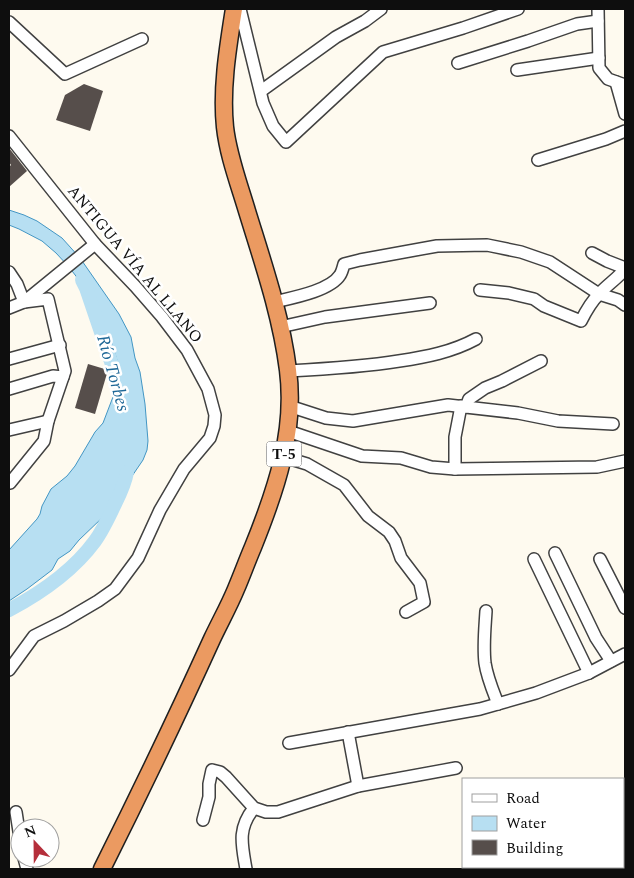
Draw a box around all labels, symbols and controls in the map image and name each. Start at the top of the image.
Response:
street label: ANTIGUA VÍA AL LLANO [62,180,208,348]
water label: Río Torbes [89,331,137,415]
road number: T-5 [266,442,302,466]
legend [462,778,624,868]
text: Road [506,787,540,810]
text: Water [506,812,546,835]
north arrow [10,818,60,868]
text: N [21,820,40,843]
text: Building [506,837,563,860]

